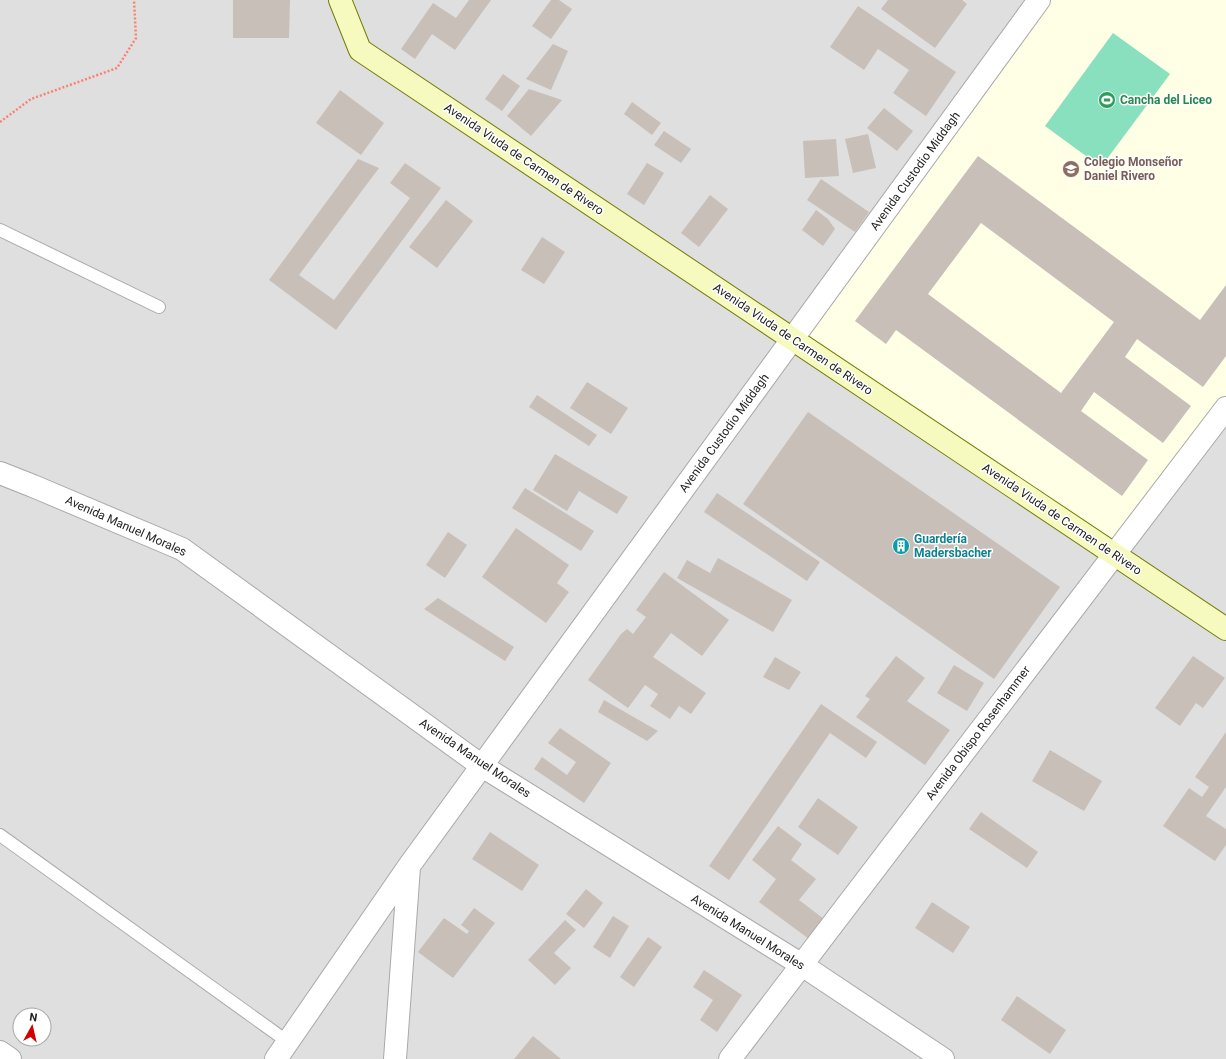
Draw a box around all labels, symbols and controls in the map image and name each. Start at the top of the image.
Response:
sports icon: Cancha del Liceo [1097,90,1117,110]
place label: Cancha del Liceo [1120,93,1212,107]
street label: Avenida Viuda de Carmen de Rivero [442,100,606,218]
street label: Avenida Custodio Middagh [867,109,963,233]
place label: Colegio Monseñor Daniel Rivero [1084,155,1183,183]
school or university icon: Colegio Monseñor Daniel Rivero [1061,159,1081,179]
street label: Avenida Viuda de Carmen de Rivero [711,280,875,398]
street label: Avenida Custodio Middagh [676,371,772,495]
street label: Avenida Viuda de Carmen de Rivero [980,460,1144,578]
street label: Avenida Manuel Morales [63,493,189,559]
place label: Guardería Madersbacher [914,532,992,560]
building icon: Guardería Madersbacher [891,536,911,556]
street label: Avenida Obispo Rosenhammer [923,663,1033,803]
street label: Avenida Manuel Morales [417,716,533,800]
street label: Avenida Manuel Morales [689,891,807,973]
north arrow [12,1007,52,1047]
text: N [29,1011,38,1025]

